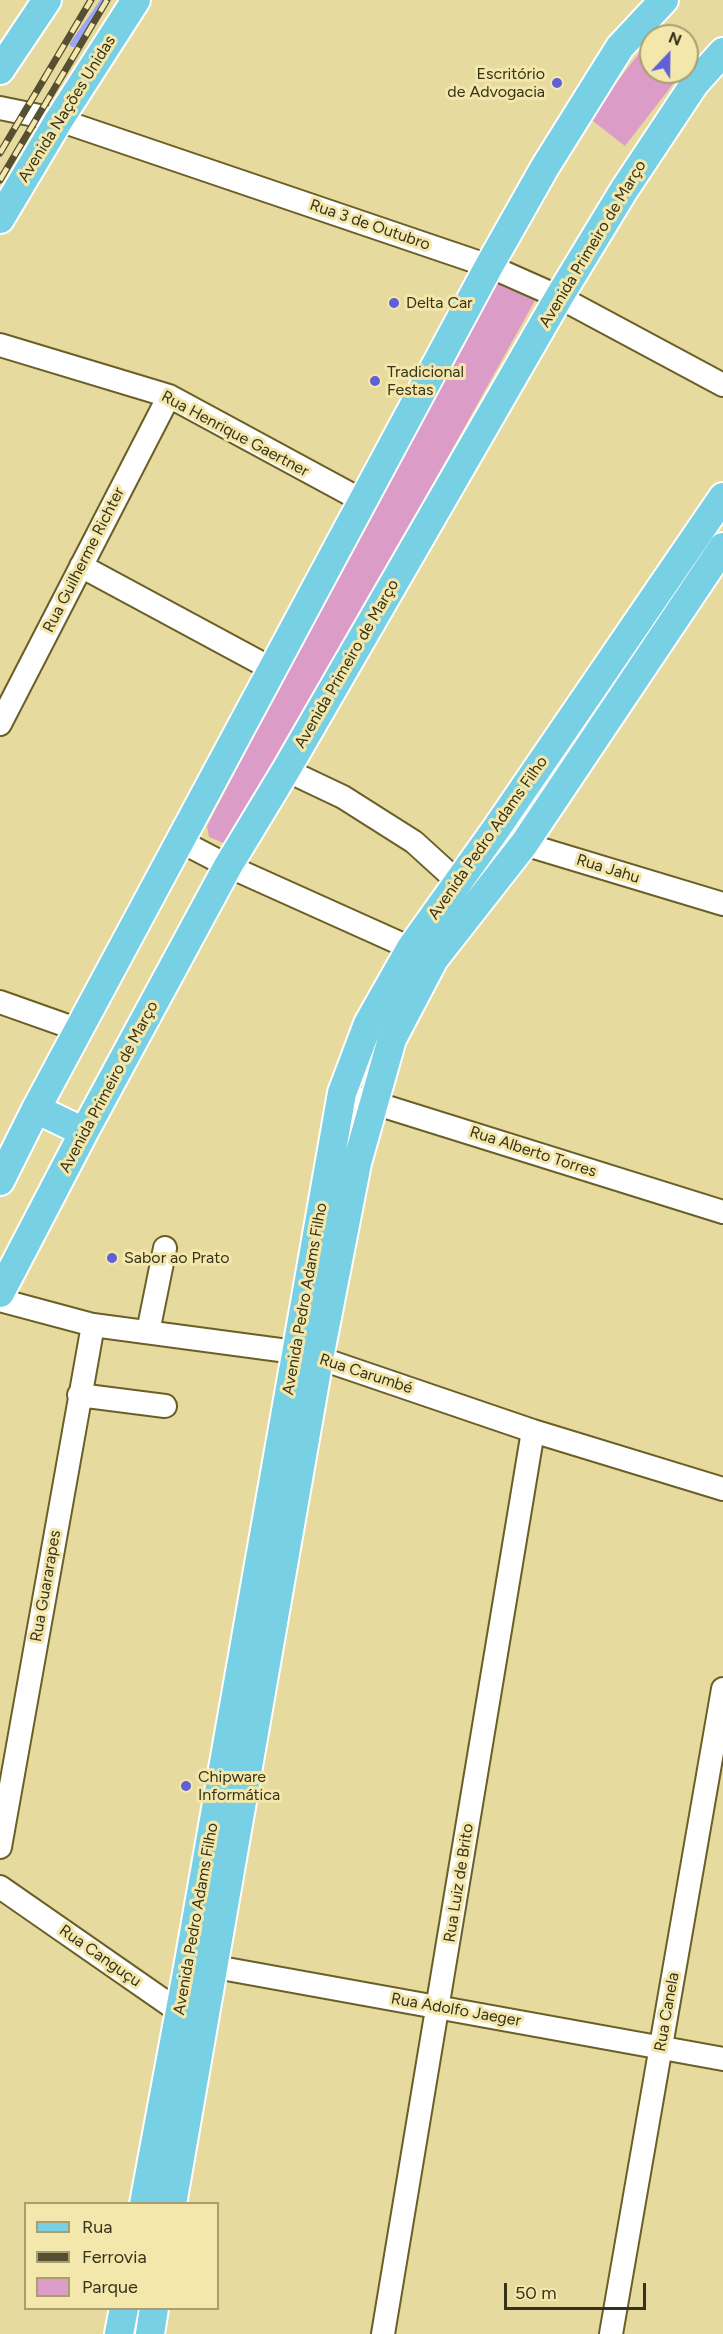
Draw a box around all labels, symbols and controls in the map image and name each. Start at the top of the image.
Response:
north arrow [639,24,699,84]
text: N [666,28,684,50]
street label: Avenida Nações Unidas [14,32,120,186]
place label: Escritório de Advogacia [447,64,545,102]
marker: Escritório de Advogacia [550,76,564,90]
street label: Avenida Primeiro de Março [535,157,651,331]
street label: Rua 3 de Outubro [307,195,433,255]
place label: Delta Car [406,293,472,313]
marker: Delta Car [387,296,401,310]
place label: Tradicional Festas [387,362,464,400]
marker: Tradicional Festas [368,374,382,388]
street label: Rua Henrique Gaertner [158,387,312,481]
street label: Rua Guilherme Richter [39,484,129,636]
street label: Avenida Primeiro de Março [291,576,403,752]
street label: Avenida Pedro Adams Filho [424,753,552,923]
street label: Rua Jahu [574,850,642,888]
street label: Avenida Primeiro de Março [56,998,162,1176]
street label: Rua Alberto Torres [467,1122,599,1182]
street label: Avenida Pedro Adams Filho [279,1201,331,1397]
place label: Sabor ao Prato [124,1248,229,1268]
marker: Sabor ao Prato [105,1251,119,1265]
street label: Rua Carumbé [317,1350,415,1398]
street label: Rua Guararapes [27,1529,65,1643]
place label: Chipware Informática [198,1767,280,1805]
marker: Chipware Informática [179,1779,193,1793]
street label: Avenida Pedro Adams Filho [170,1821,222,2017]
street label: Rua Luiz de Brito [440,1822,478,1944]
street label: Rua Canguçu [55,1921,145,1991]
street label: Rua Canela [651,1971,683,2053]
street label: Rua Adolfo Jaeger [389,1989,523,2031]
legend [24,2202,219,2310]
text: Rua [82,2216,113,2238]
text: Ferrovia [82,2246,147,2268]
scale bar [507,2271,650,2309]
text: Parque [82,2276,138,2298]
text: 50 m [515,2282,557,2304]

